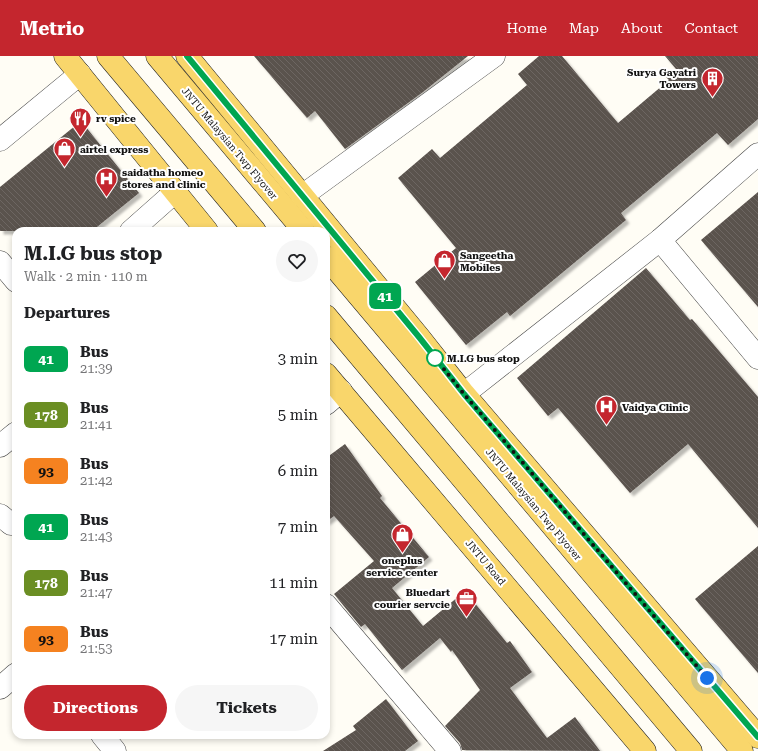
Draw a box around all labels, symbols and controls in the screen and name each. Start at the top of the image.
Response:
text: Metrio [20,17,84,40]
text: Home [506,20,547,36]
text: Map [569,20,599,36]
text: About [621,20,663,36]
text: Contact [685,20,738,36]
building icon: Surya Gayatri Towers [699,65,725,98]
place label: Surya Gayatri Towers [627,67,697,90]
street label: JNTU Malaysian Twp Flyover [180,85,280,201]
restaurant icon: rv spice [67,105,93,138]
place label: rv spice [96,113,136,124]
shop icon: airtel express [51,136,77,169]
place label: airtel express [80,144,148,155]
hospital icon: saidatha homeo stores and clinic [93,165,119,198]
place label: saidatha homeo stores and clinic [122,167,206,190]
button: heart [276,240,318,282]
text: M.I.G bus stop [24,242,162,265]
shop icon: Sangeetha Mobiles [431,248,457,281]
place label: Sangeetha Mobiles [460,250,513,273]
text: Walk · 2 min · 110 m [24,269,148,284]
line badge: 41 [367,283,403,309]
text: 41 [377,288,393,304]
text: Departures [24,304,110,322]
text: Bus [80,343,108,361]
marker: M.I.G bus stop [426,349,444,367]
text: 3 min [278,350,318,368]
text: 41 [38,351,54,367]
place label: M.I.G bus stop [447,353,520,364]
text: 21:39 [80,361,112,376]
hospital icon: Vaidya Clinic [594,394,620,427]
text: Bus [80,399,108,417]
place label: Vaidya Clinic [622,402,688,413]
text: 5 min [278,406,318,424]
text: 178 [34,407,58,423]
text: 21:41 [80,417,112,432]
street label: JNTU Malaysian Twp Flyover [484,446,584,562]
text: Bus [80,455,108,473]
text: 6 min [278,462,318,480]
text: 93 [38,463,54,479]
text: 21:42 [80,473,112,488]
text: Bus [80,511,108,529]
text: 7 min [278,518,318,536]
text: 41 [38,519,54,535]
shop icon: oneplus service center [389,521,415,554]
text: 21:43 [80,529,112,544]
street label: JNTU Road [464,538,508,588]
place label: oneplus service center [366,555,438,578]
text: Bus [80,567,108,585]
text: 11 min [269,574,318,592]
text: 178 [34,575,58,591]
text: 21:47 [80,585,112,600]
office icon: Bluedart courier servcie [453,585,479,618]
place label: Bluedart courier servcie [374,587,450,610]
text: Bus [80,623,108,641]
text: 17 min [269,630,318,648]
text: 93 [38,631,54,647]
text: 21:53 [80,641,112,656]
your location [697,668,717,688]
button: Directions [24,685,167,731]
button: Tickets [175,685,318,731]

